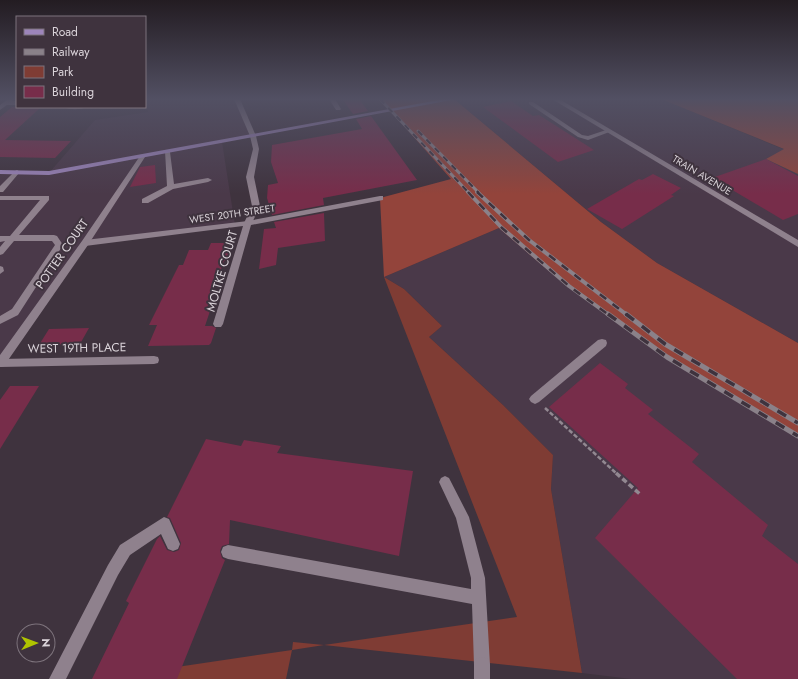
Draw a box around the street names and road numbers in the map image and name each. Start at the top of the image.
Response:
street label: TRAIN AVENUE [669,151,735,199]
street label: WEST 20TH STREET [188,201,276,227]
street label: POTTER COURT [31,215,93,293]
street label: MOLTKE COURT [202,228,242,314]
street label: WEST 19TH PLACE [28,338,126,358]

